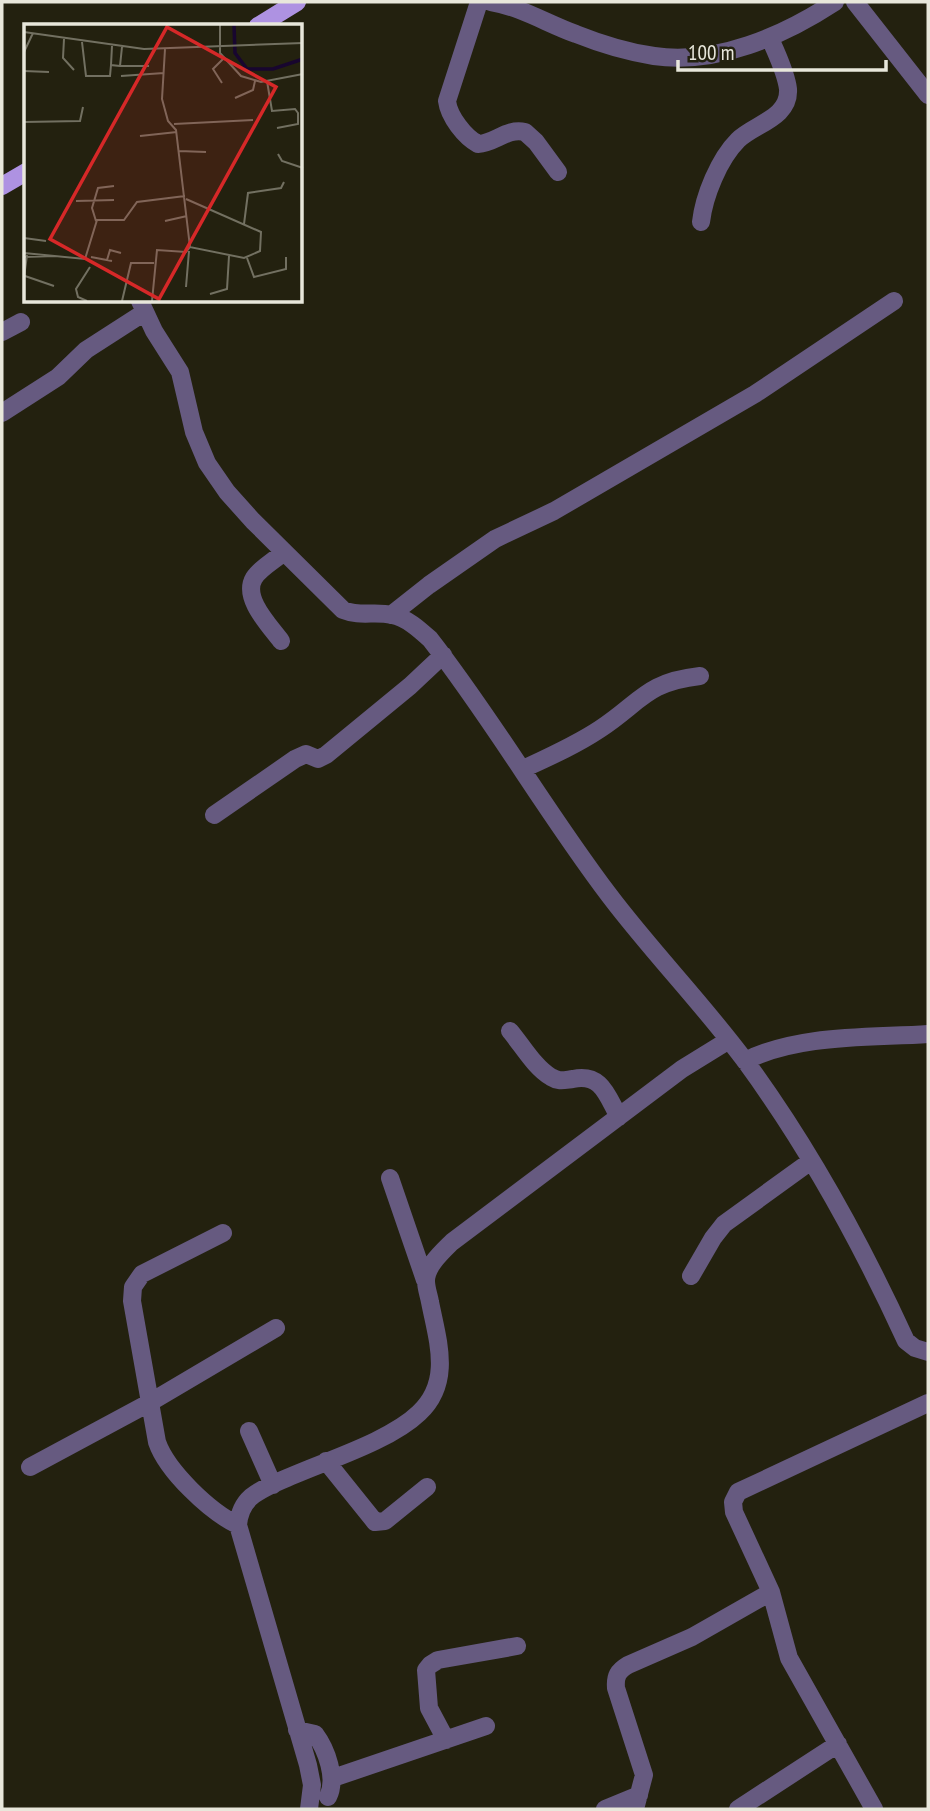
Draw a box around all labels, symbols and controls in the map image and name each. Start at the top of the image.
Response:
inset map [24,24,303,303]
scale bar [678,28,886,72]
text: 100 m [688,39,734,66]

